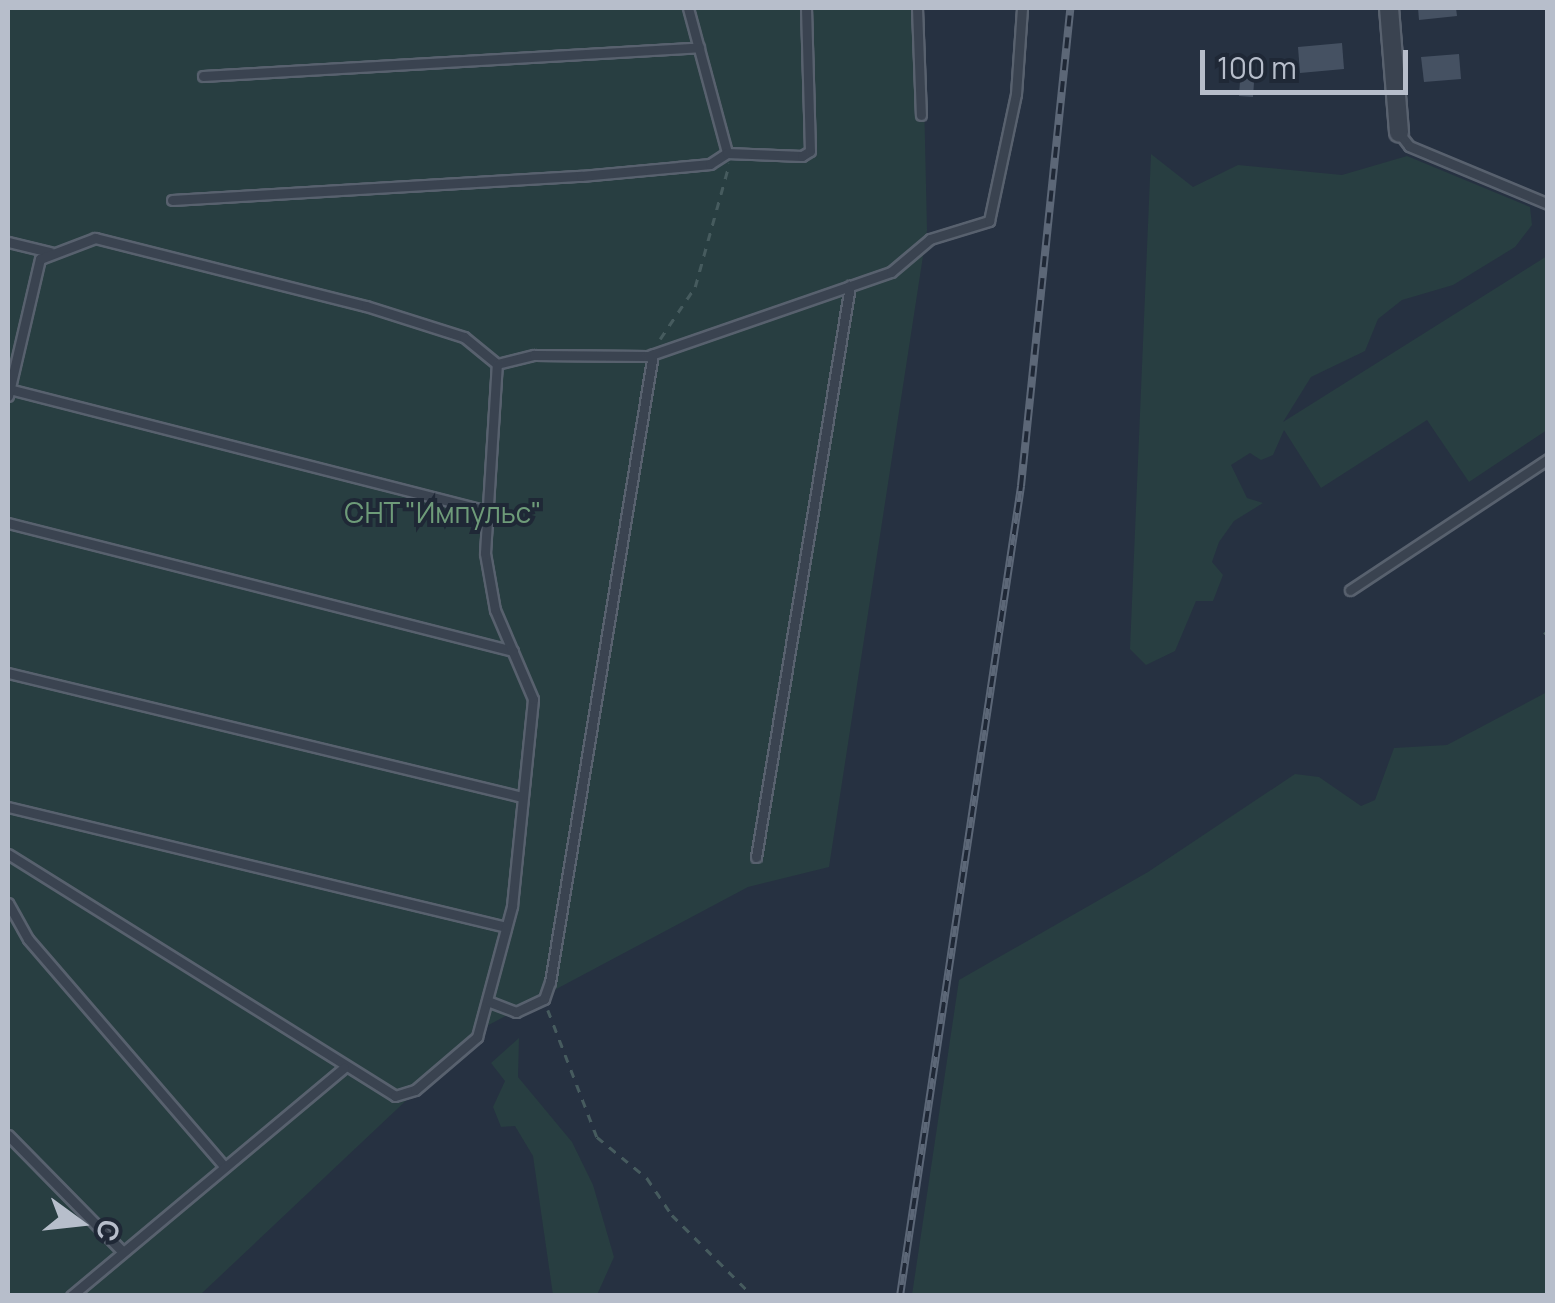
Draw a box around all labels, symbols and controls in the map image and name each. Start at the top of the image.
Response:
scale bar [1205,30,1412,92]
text: 100 m [1217,47,1297,88]
park label: СНТ "Импульс" [344,495,542,529]
north arrow [30,1173,130,1273]
text: С [88,1216,130,1246]

